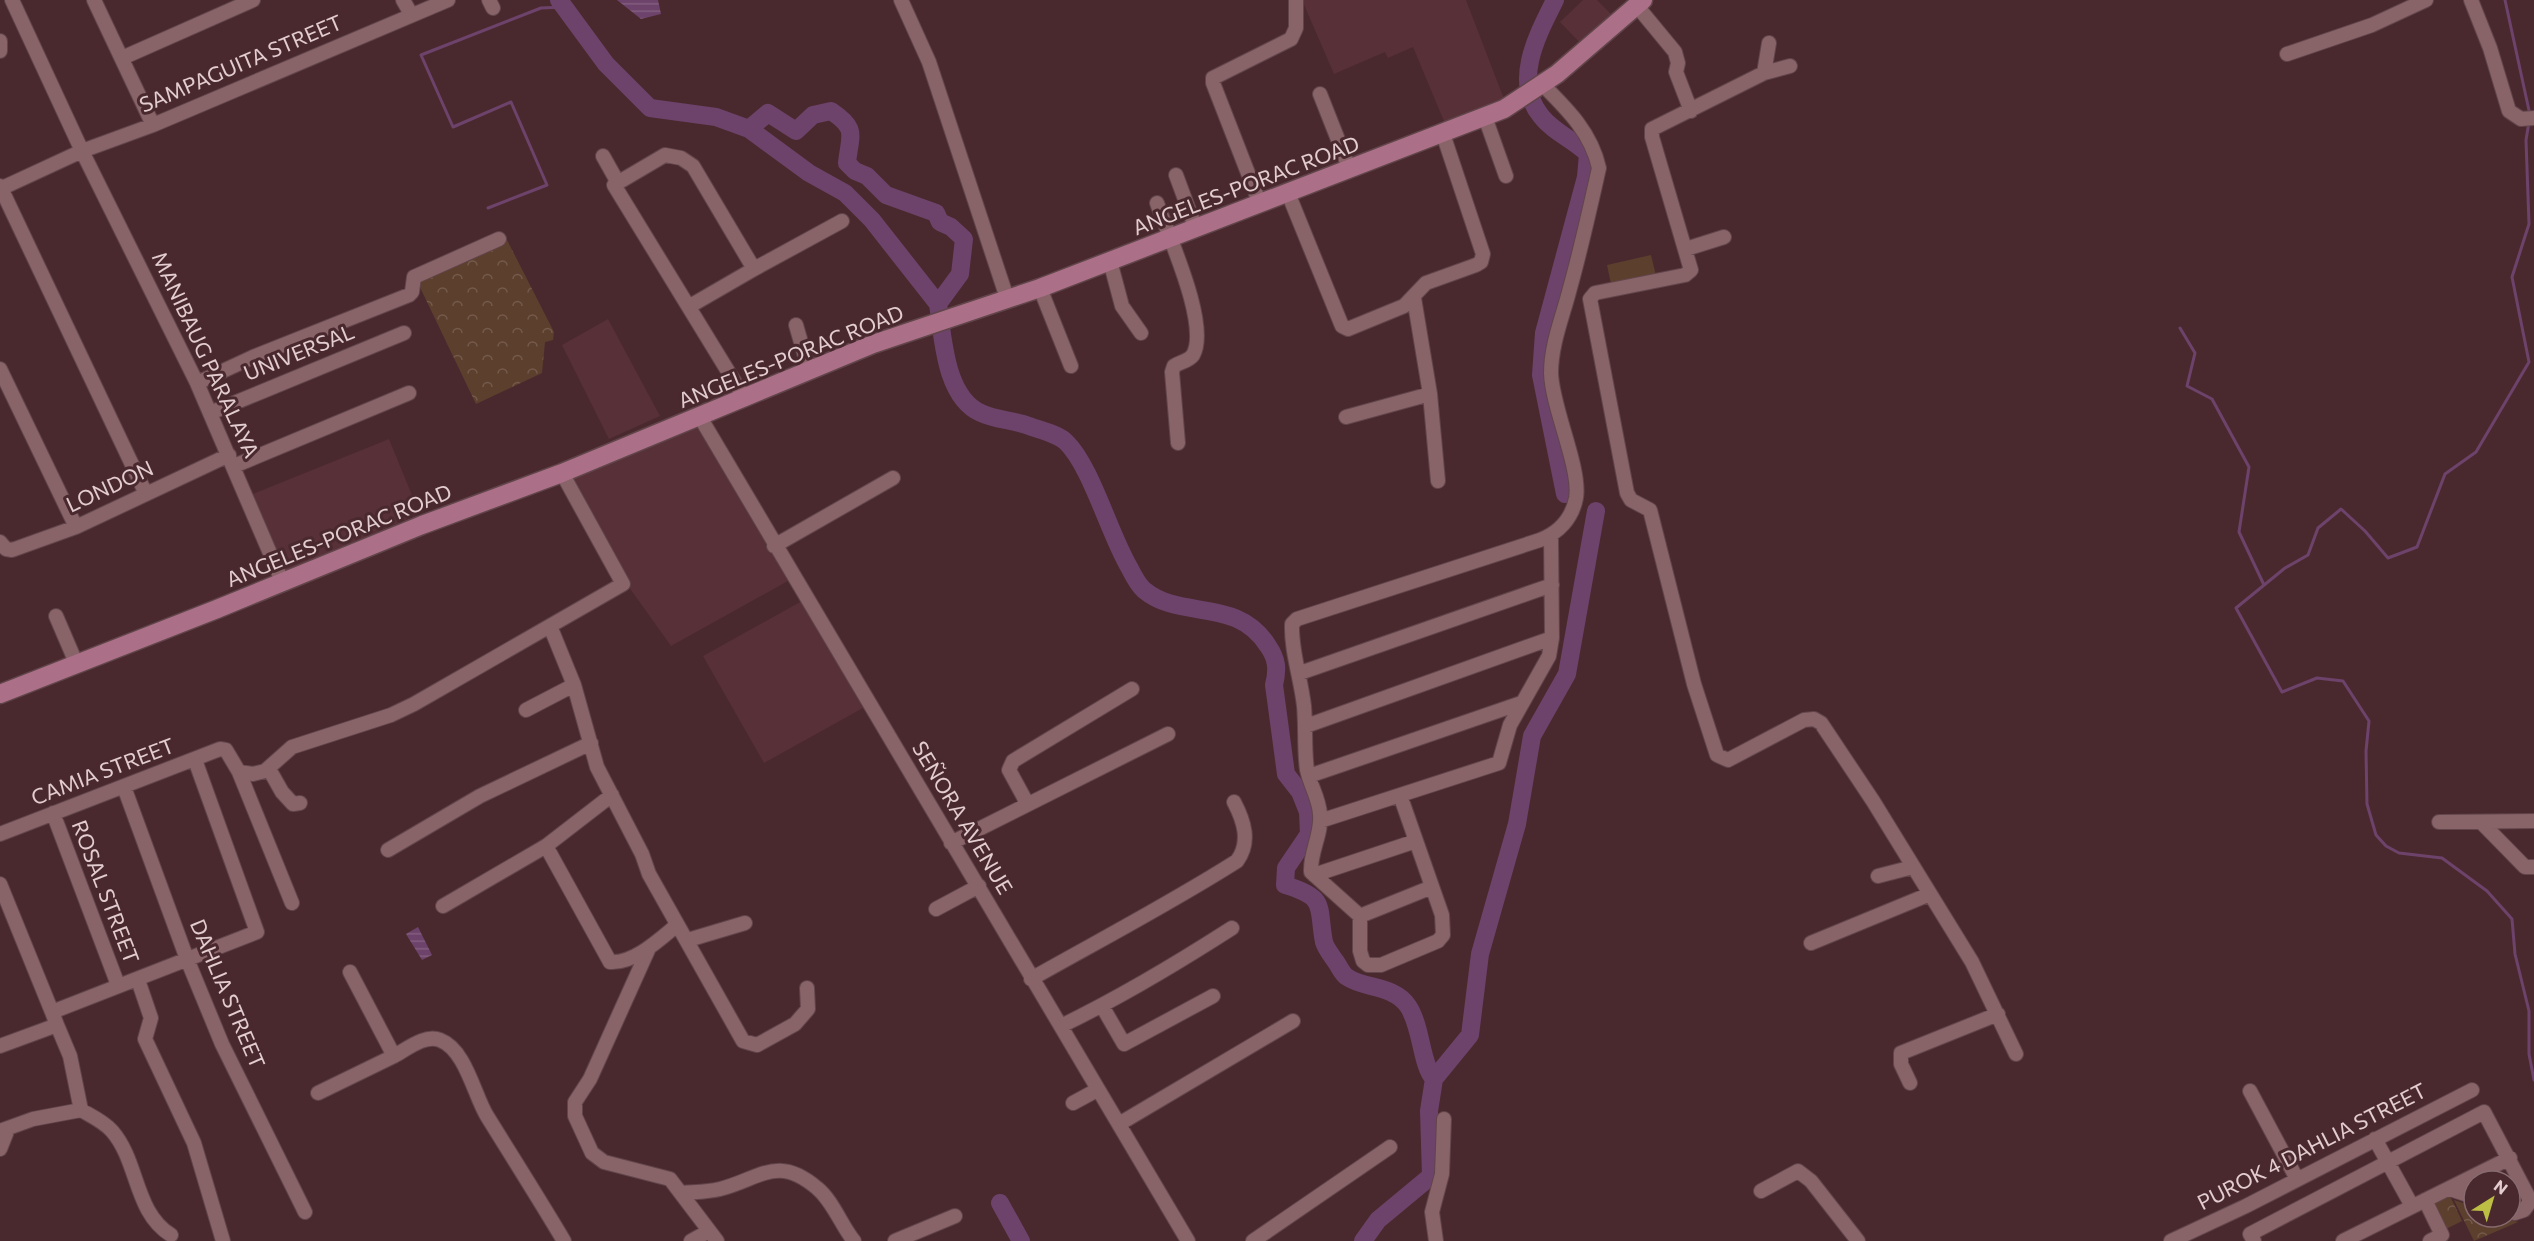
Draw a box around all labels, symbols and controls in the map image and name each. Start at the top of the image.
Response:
street label: SAMPAGUITA STREET [135,9,345,117]
street label: ANGELES-PORAC ROAD [1129,130,1362,239]
street label: MANIBAUG PARALAYA [148,247,265,461]
street label: ANGELES-PORAC ROAD [674,299,907,412]
street label: UNIVERSAL [240,318,357,385]
street label: LONDON [62,455,157,517]
street label: ANGELES-PORAC ROAD [222,478,455,591]
street label: CAMIA STREET [27,732,178,809]
street label: SEÑORA AVENUE [908,736,1019,898]
street label: ROSAL STREET [68,816,145,967]
street label: DAHLIA STREET [186,915,271,1072]
street label: PUROK 4 DAHLIA STREET [2193,1077,2430,1214]
north arrow [2462,1169,2522,1229]
text: N [2491,1175,2512,1198]

